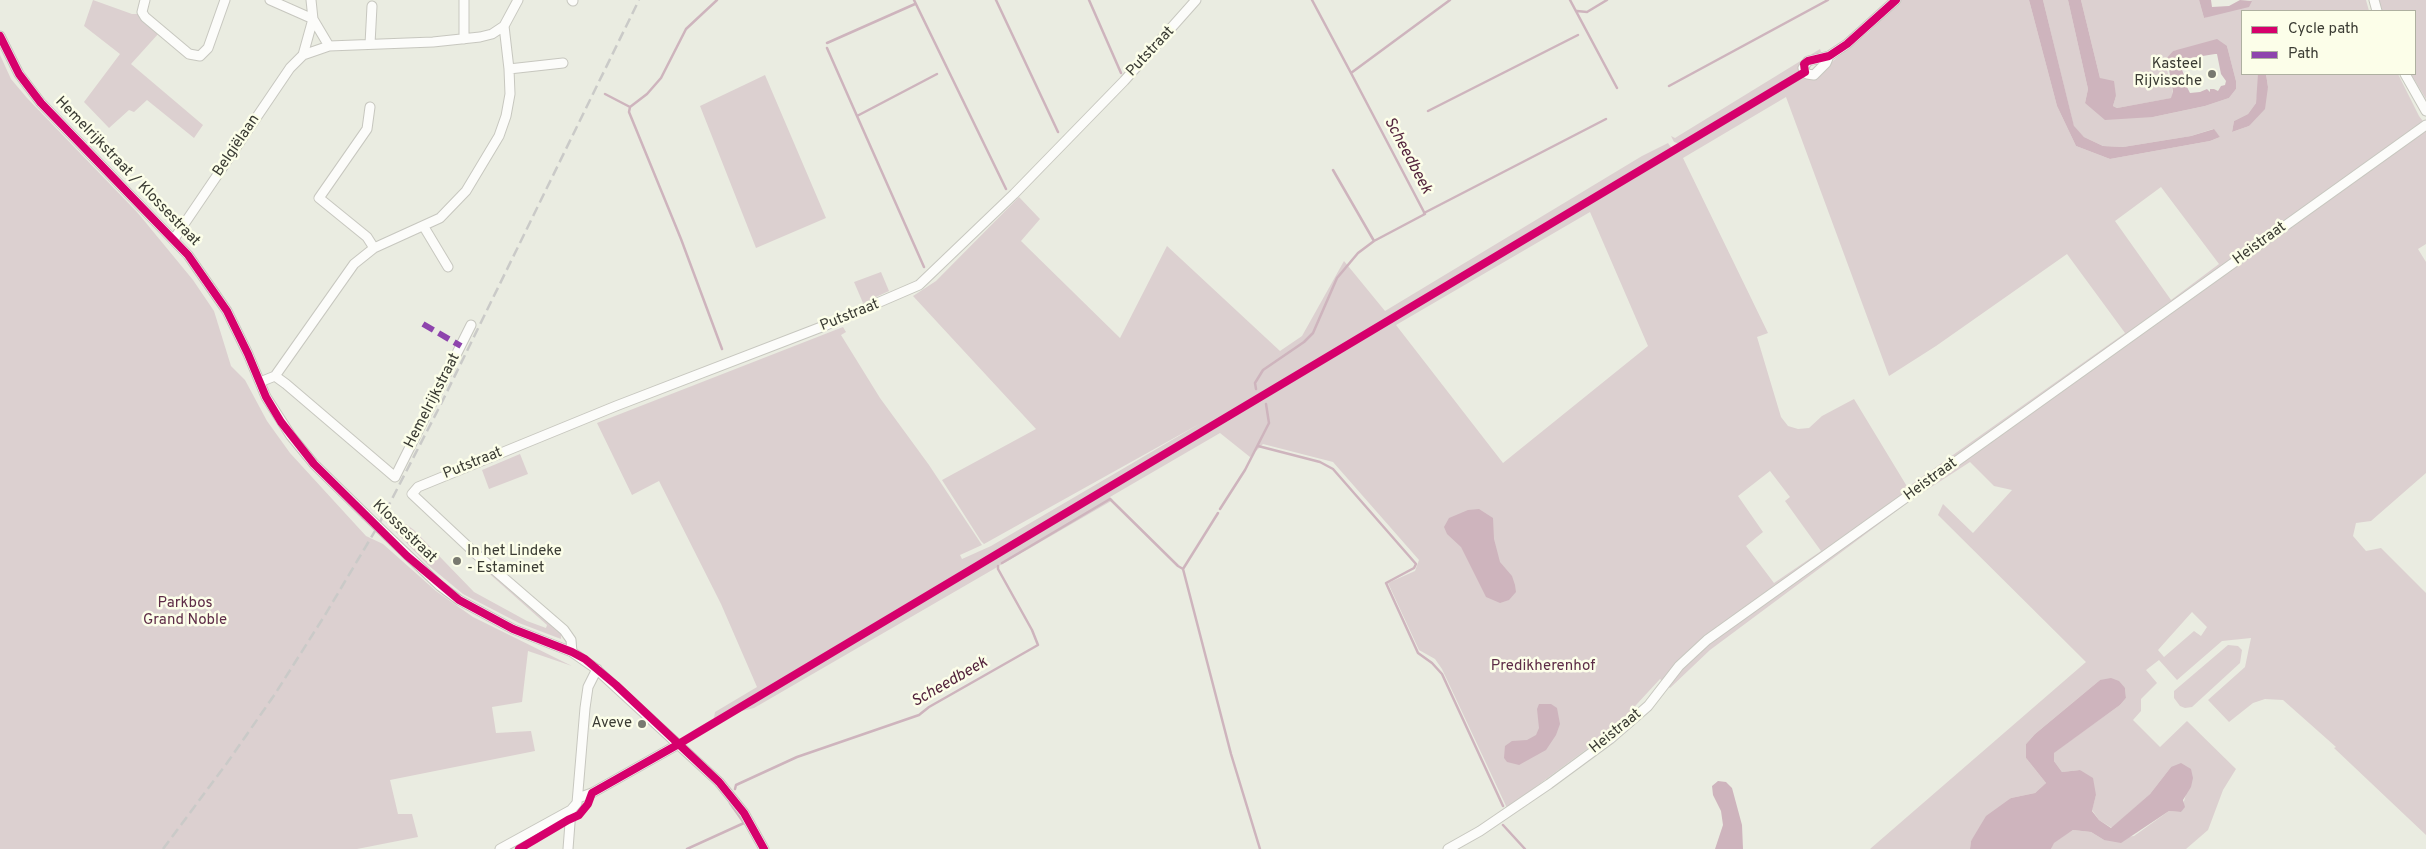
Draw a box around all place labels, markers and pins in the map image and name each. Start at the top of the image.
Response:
place label: Kasteel Rijvissche [2134,56,2202,91]
marker: Kasteel Rijvissche [2206,68,2218,80]
place label: In het Lindeke - Estaminet [467,543,562,578]
marker: In het Lindeke - Estaminet [451,555,463,567]
place label: Aveve [592,715,632,733]
marker: Aveve [636,718,648,730]

